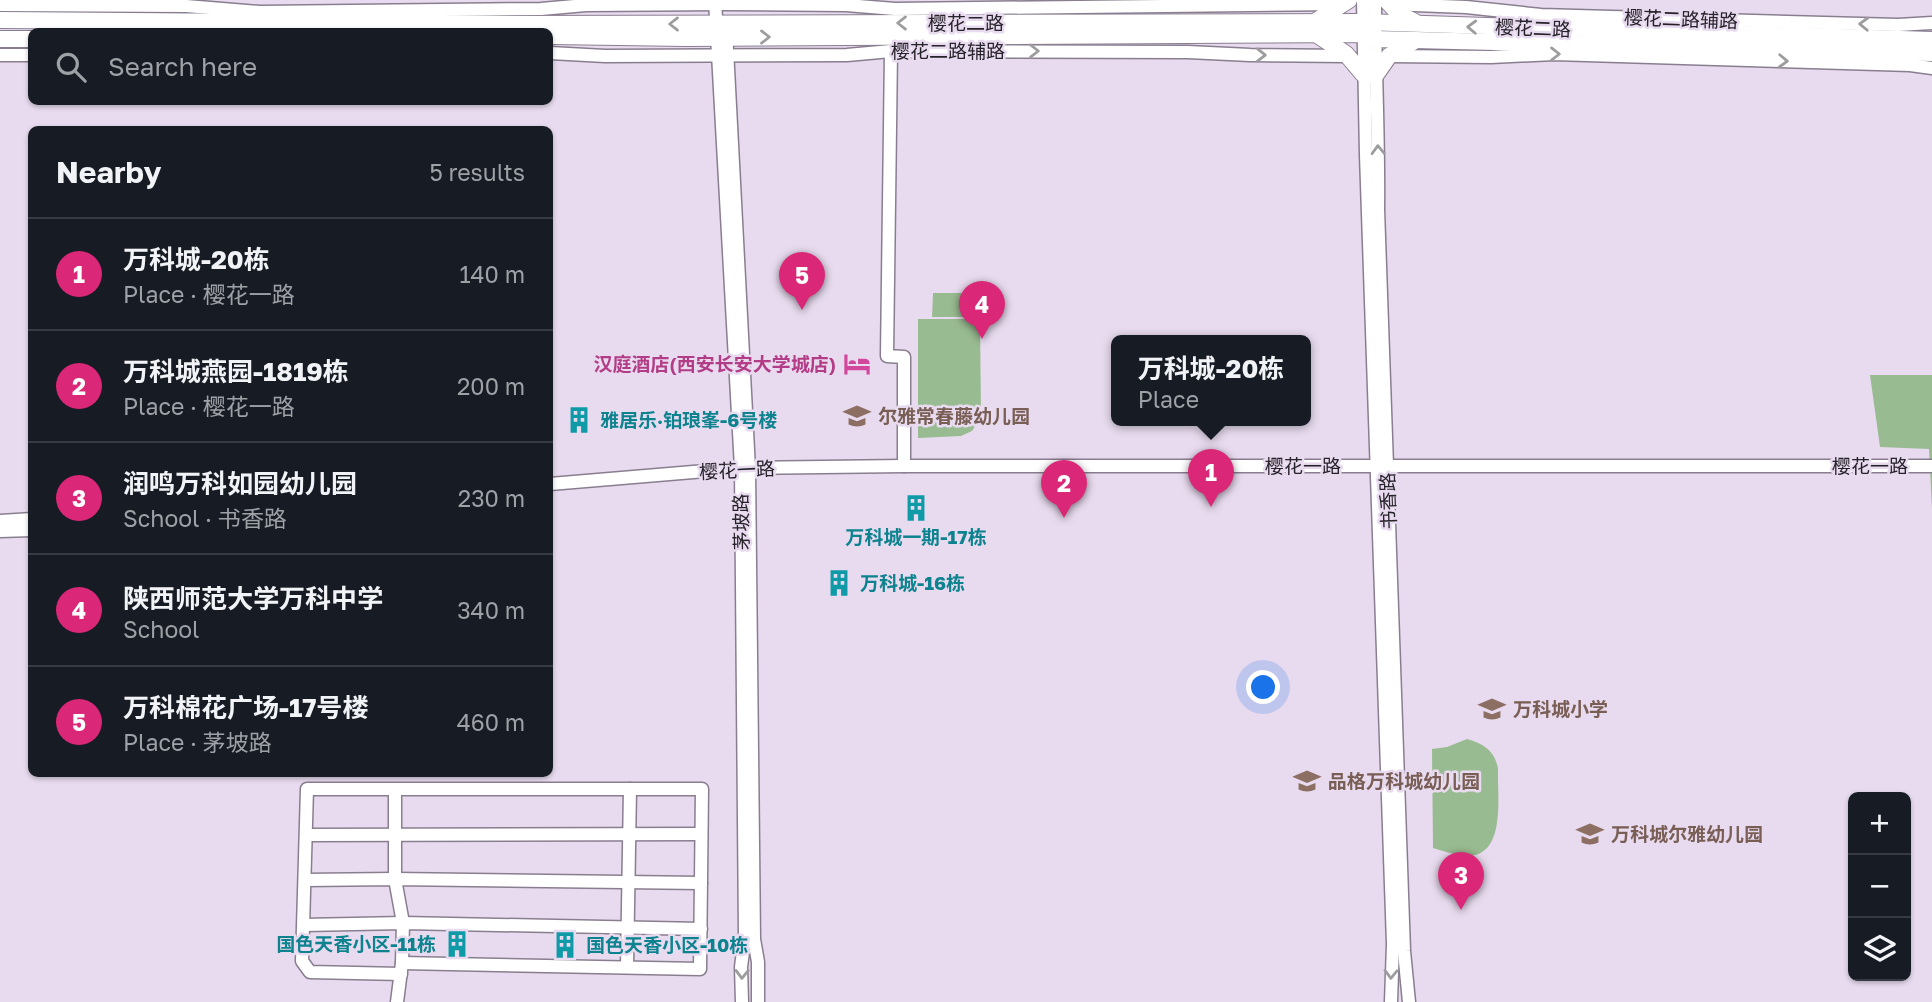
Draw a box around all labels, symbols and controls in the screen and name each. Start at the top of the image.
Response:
street label: 樱花二路辅路 [1624,5,1738,32]
street label: 樱花二路 [928,11,1004,34]
one-way arrow [896,15,906,31]
street label: 樱花二路 [1495,15,1571,40]
one-way arrow [668,16,679,32]
one-way arrow [1858,17,1869,32]
one-way arrow [1466,19,1477,34]
search box [28,28,553,105]
one-way arrow [760,29,770,45]
street label: 樱花二路辅路 [891,39,1005,62]
one-way arrow [1029,43,1040,59]
one-way arrow [1550,47,1561,62]
icon: search [52,48,90,86]
one-way arrow [1256,48,1267,63]
text: Search here [108,51,257,82]
one-way arrow [1777,53,1788,68]
one-way arrow [1371,145,1386,156]
text: Nearby [56,154,161,190]
text: 5 results [429,158,525,186]
text: 万科城-20栋 [123,244,270,275]
pin: 5 [779,252,825,310]
text: 1 [73,260,85,288]
text: 140 m [459,260,525,288]
text: Place · 樱花一路 [123,280,295,308]
pin: 4 [959,281,1005,339]
popup [1111,335,1311,426]
hotel icon: 汉庭酒店(西安长安大学城店) [842,349,872,379]
place label: 汉庭酒店(西安长安大学城店) [594,352,836,375]
text: 万科城-20栋 [1138,353,1284,384]
text: 万科城燕园-1819栋 [123,356,349,387]
text: 2 [72,372,86,400]
text: 200 m [457,372,525,400]
text: Place [1138,385,1199,413]
text: Place · 樱花一路 [123,392,295,420]
school or university icon: 尔雅常春藤幼儿园 [842,401,872,431]
place label: 尔雅常春藤幼儿园 [878,404,1030,427]
building icon: 雅居乐·铂琅峯-6号楼 [564,405,594,435]
place label: 雅居乐·铂琅峯-6号楼 [600,408,777,431]
pin: 1 [1188,449,1234,507]
street label: 樱花一路 [1265,454,1341,477]
street label: 樱花一路 [1832,454,1908,477]
street label: 樱花一路 [698,456,776,483]
pin: 2 [1041,460,1087,518]
text: 润鸣万科如园幼儿园 [123,468,357,499]
street label: 书香路 [1375,472,1400,530]
text: 3 [72,484,86,512]
text: 230 m [458,484,525,512]
street label: 茅坡路 [729,493,752,551]
building icon: 万科城一期-17栋 [901,493,931,523]
text: School · 书香路 [123,504,287,532]
place label: 万科城一期-17栋 [845,525,987,548]
building icon: 万科城-16栋 [824,568,854,598]
place label: 万科城-16栋 [860,571,965,594]
text: 陕西师范大学万科中学 [123,583,383,614]
text: 4 [72,596,86,624]
text: 340 m [457,596,525,624]
text: School [123,615,199,643]
your location [1246,670,1280,704]
text: 万科棉花广场-17号楼 [123,692,368,723]
school or university icon: 万科城小学 [1477,694,1507,724]
place label: 万科城小学 [1513,697,1608,720]
text: 5 [72,708,86,736]
text: 460 m [457,708,525,736]
text: Place · 茅坡路 [123,728,272,756]
school or university icon: 品格万科城幼儿园 [1292,766,1322,796]
place label: 品格万科城幼儿园 [1328,769,1480,792]
map controls [1848,792,1911,981]
button: + [1848,792,1911,855]
school or university icon: 万科城尔雅幼儿园 [1575,819,1605,849]
place label: 万科城尔雅幼儿园 [1611,822,1763,845]
pin: 3 [1438,852,1484,910]
button: − [1848,855,1911,918]
button: layers [1848,918,1911,981]
building icon: 国色天香小区-11栋 [442,929,472,959]
building icon: 国色天香小区-10栋 [550,930,580,960]
place label: 国色天香小区-11栋 [276,932,436,955]
place label: 国色天香小区-10栋 [586,933,748,956]
one-way arrow [734,969,749,980]
one-way arrow [1384,969,1399,980]

